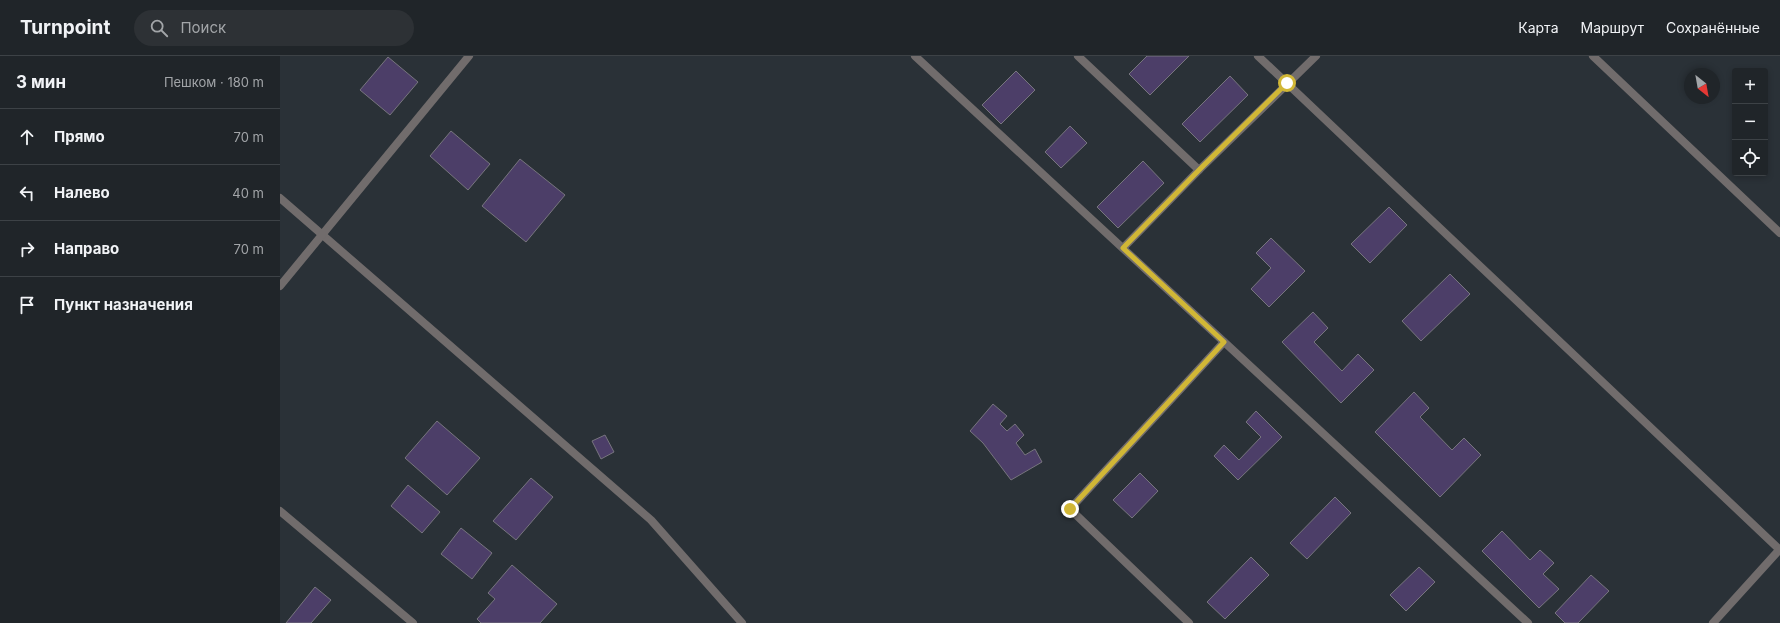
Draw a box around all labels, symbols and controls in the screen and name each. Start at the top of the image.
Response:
search box [134,10,414,46]
text: Turnpoint [20,16,110,39]
icon: search [148,17,170,39]
text: Поиск [180,18,226,37]
text: Карта [1518,19,1559,36]
text: Маршрут [1581,19,1644,36]
text: Сохранённые [1666,19,1760,36]
north arrow [1684,68,1720,104]
map controls [1732,68,1768,176]
button: + [1732,68,1768,104]
text: 3 мин [16,72,66,92]
text: Пешком · 180 m [164,74,264,90]
route start [1278,74,1296,92]
button: − [1732,104,1768,140]
icon: ahead [16,126,38,148]
text: Прямо [54,127,105,146]
text: 70 m [234,129,264,145]
button: locate [1732,140,1768,176]
icon: left [16,182,38,204]
text: Налево [54,183,110,202]
text: 40 m [232,185,264,201]
icon: right [16,238,38,260]
text: Направо [54,239,119,258]
text: 70 m [234,241,264,257]
icon: arrive [16,294,38,316]
text: Пункт назначения [54,295,193,314]
route end [1061,500,1079,518]

